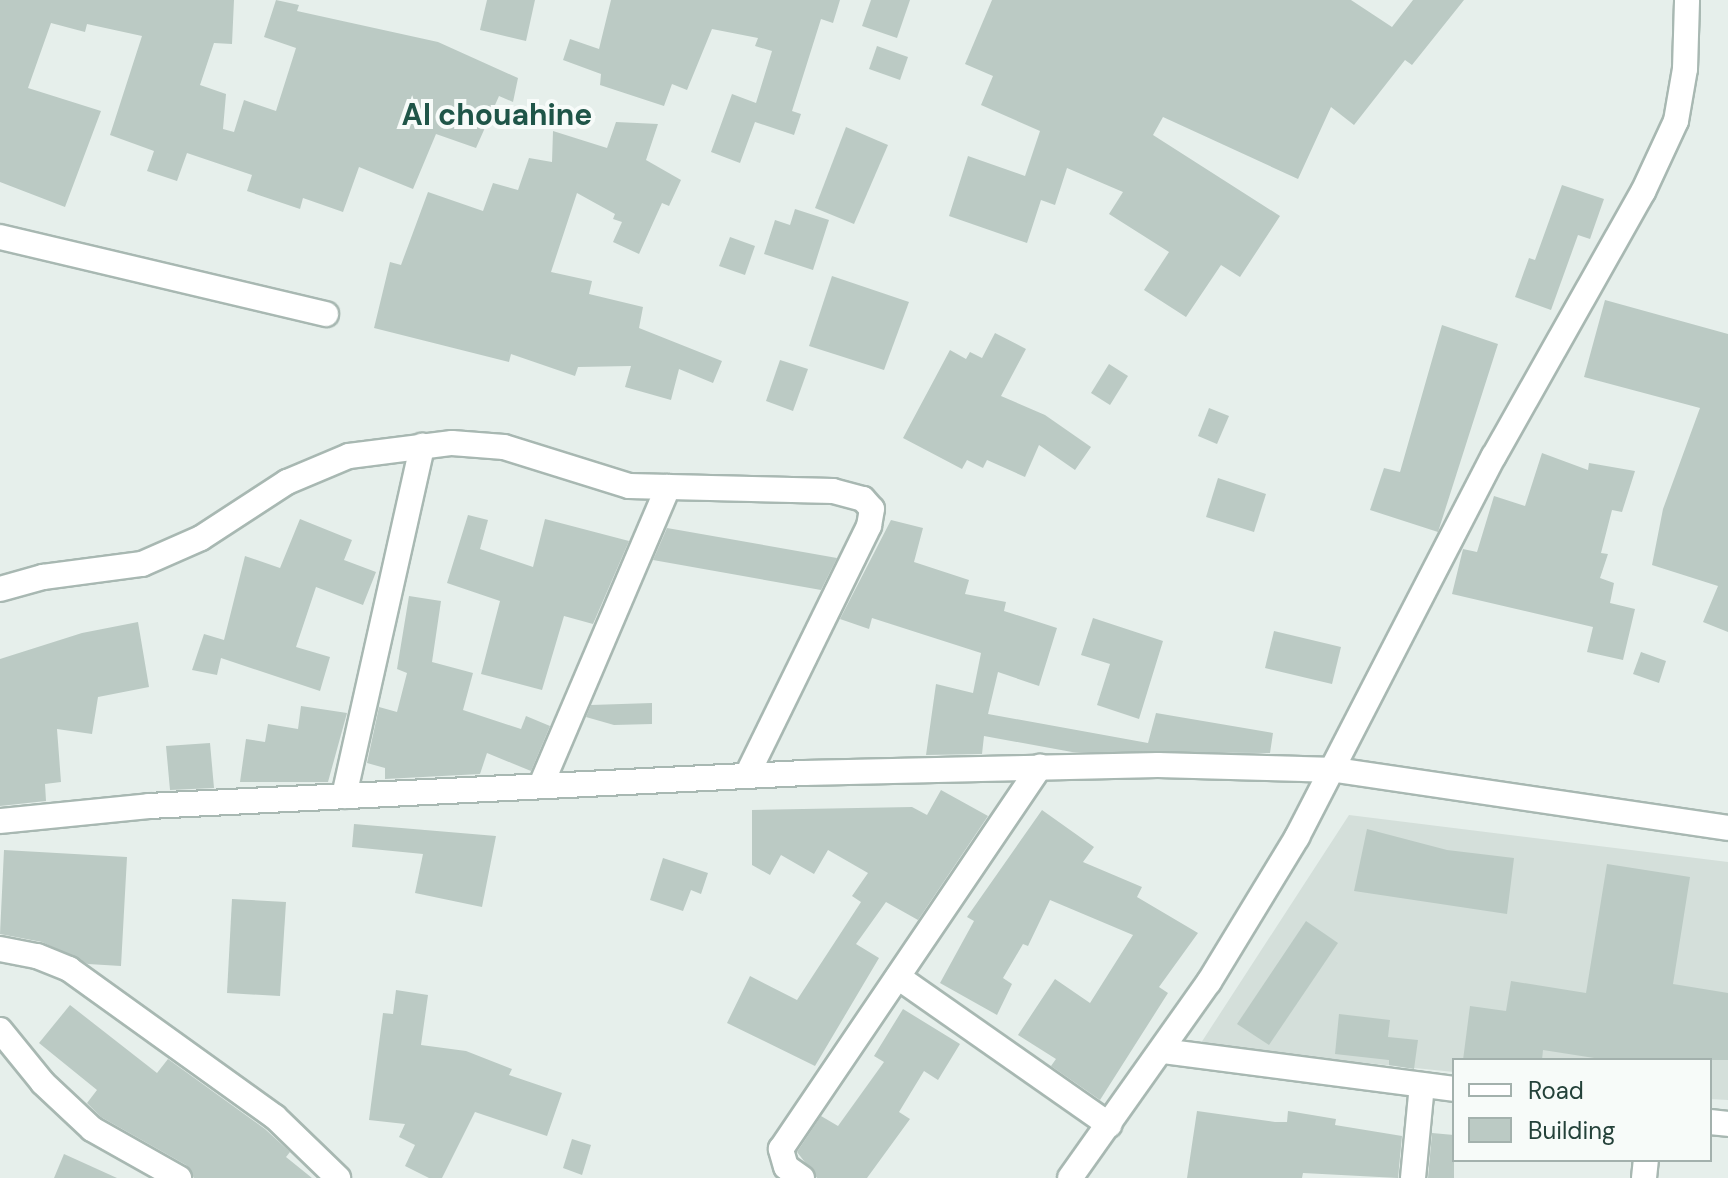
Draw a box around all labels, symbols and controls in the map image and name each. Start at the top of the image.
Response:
district label: Al chouahine [402,97,592,133]
legend [1452,1058,1712,1162]
text: Road [1528,1075,1584,1106]
text: Building [1528,1115,1615,1146]

